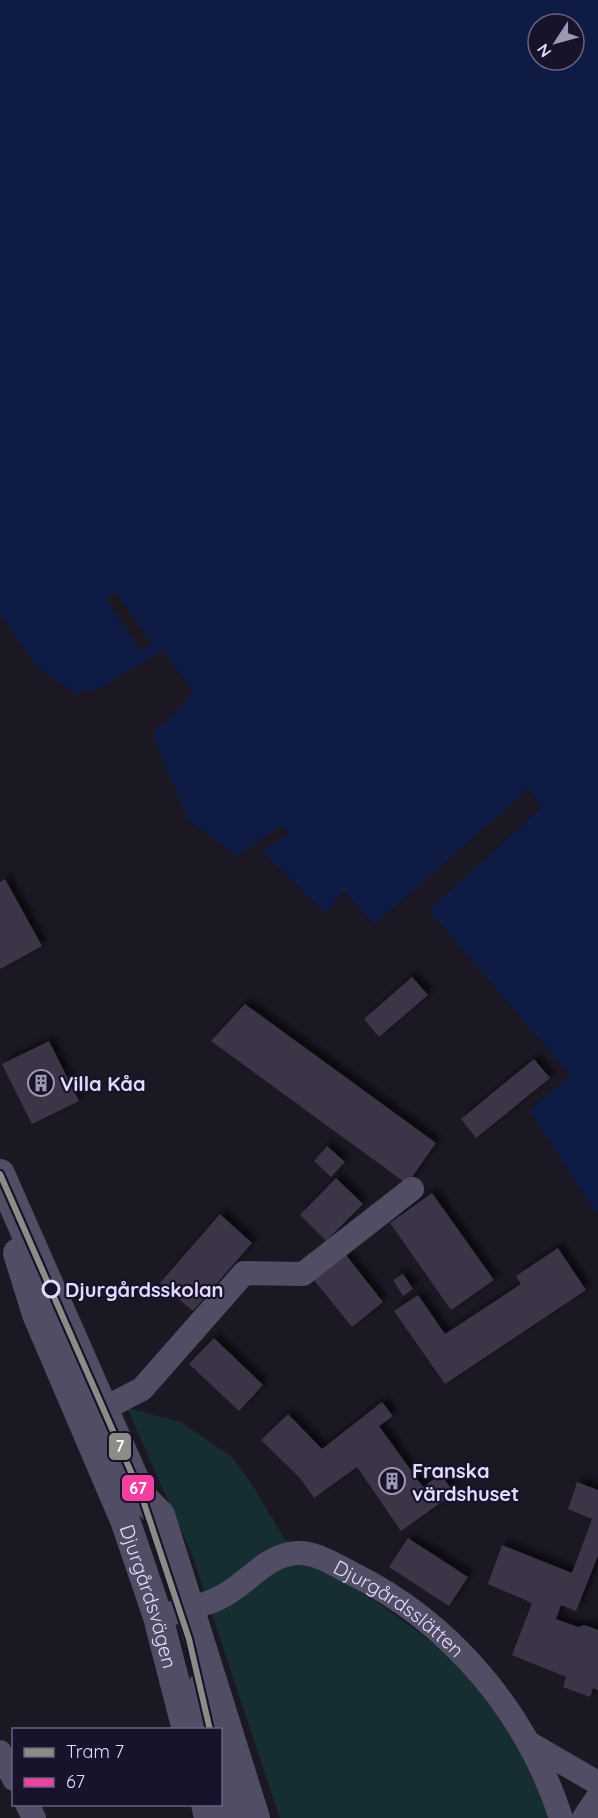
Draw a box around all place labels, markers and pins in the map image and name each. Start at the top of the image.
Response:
building icon: Villa Kåa [26,1068,56,1098]
place label: Villa Kåa [60,1071,146,1096]
place label: Djurgårdsskolan [65,1277,224,1302]
marker: Djurgårdsskolan [42,1280,60,1298]
place label: Franska värdshuset [412,1458,519,1506]
building icon: Franska värdshuset [377,1466,407,1496]

